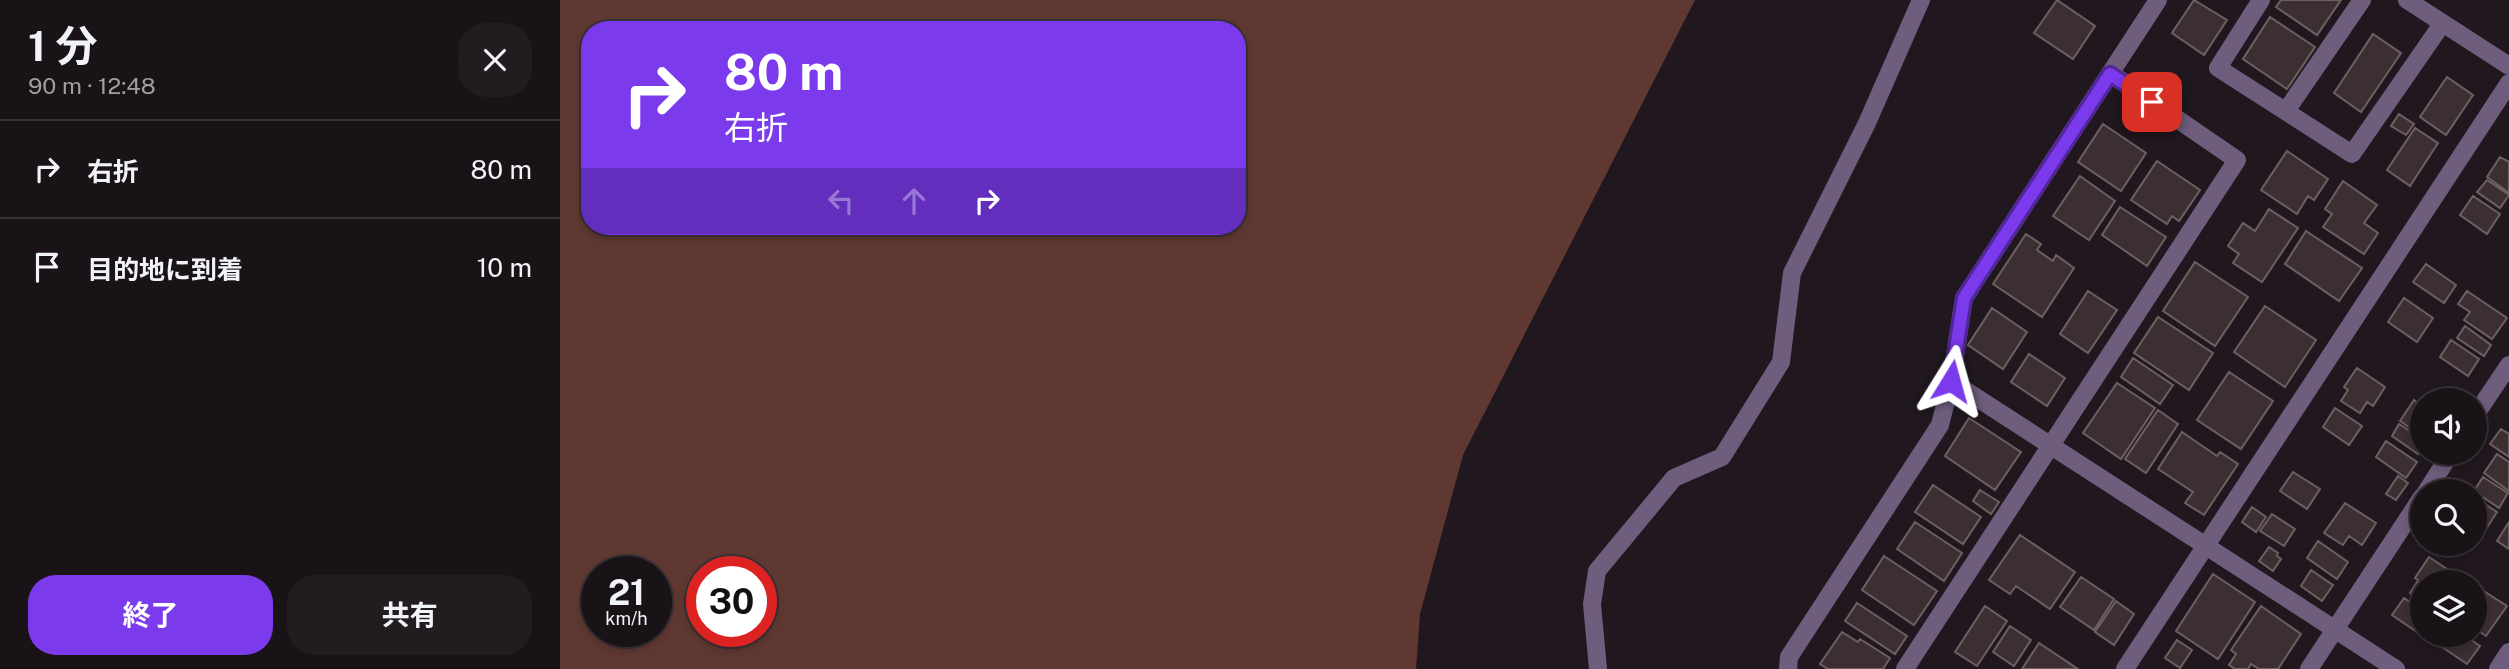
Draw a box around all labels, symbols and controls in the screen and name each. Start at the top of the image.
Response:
text: 1 分 [28,21,97,70]
button: close [458,23,532,97]
text: 80 m [724,43,843,101]
icon: right [609,49,700,140]
text: 90 m · 12:48 [28,72,156,99]
pin [2122,72,2182,132]
icon: arrive [2133,83,2171,121]
text: 右折 [724,109,788,146]
icon: right [28,150,66,188]
text: 80 m [471,154,532,185]
text: 右折 [87,156,139,187]
icon: left [822,182,860,220]
icon: ahead [895,182,933,220]
icon: right [968,182,1006,220]
icon: arrive [28,248,66,286]
text: 10 m [477,252,532,283]
text: 目的地に到着 [87,254,243,285]
position arrow [1914,344,1988,418]
map controls [2410,388,2487,647]
button: sound [2410,388,2487,465]
button: search [2410,479,2487,556]
speed limit sign: 30 [686,556,777,647]
button: layers [2410,570,2487,647]
text: 21 [608,572,645,613]
button: 終了 [28,575,273,655]
button: 共有 [287,575,532,655]
text: km/h [605,608,648,629]

